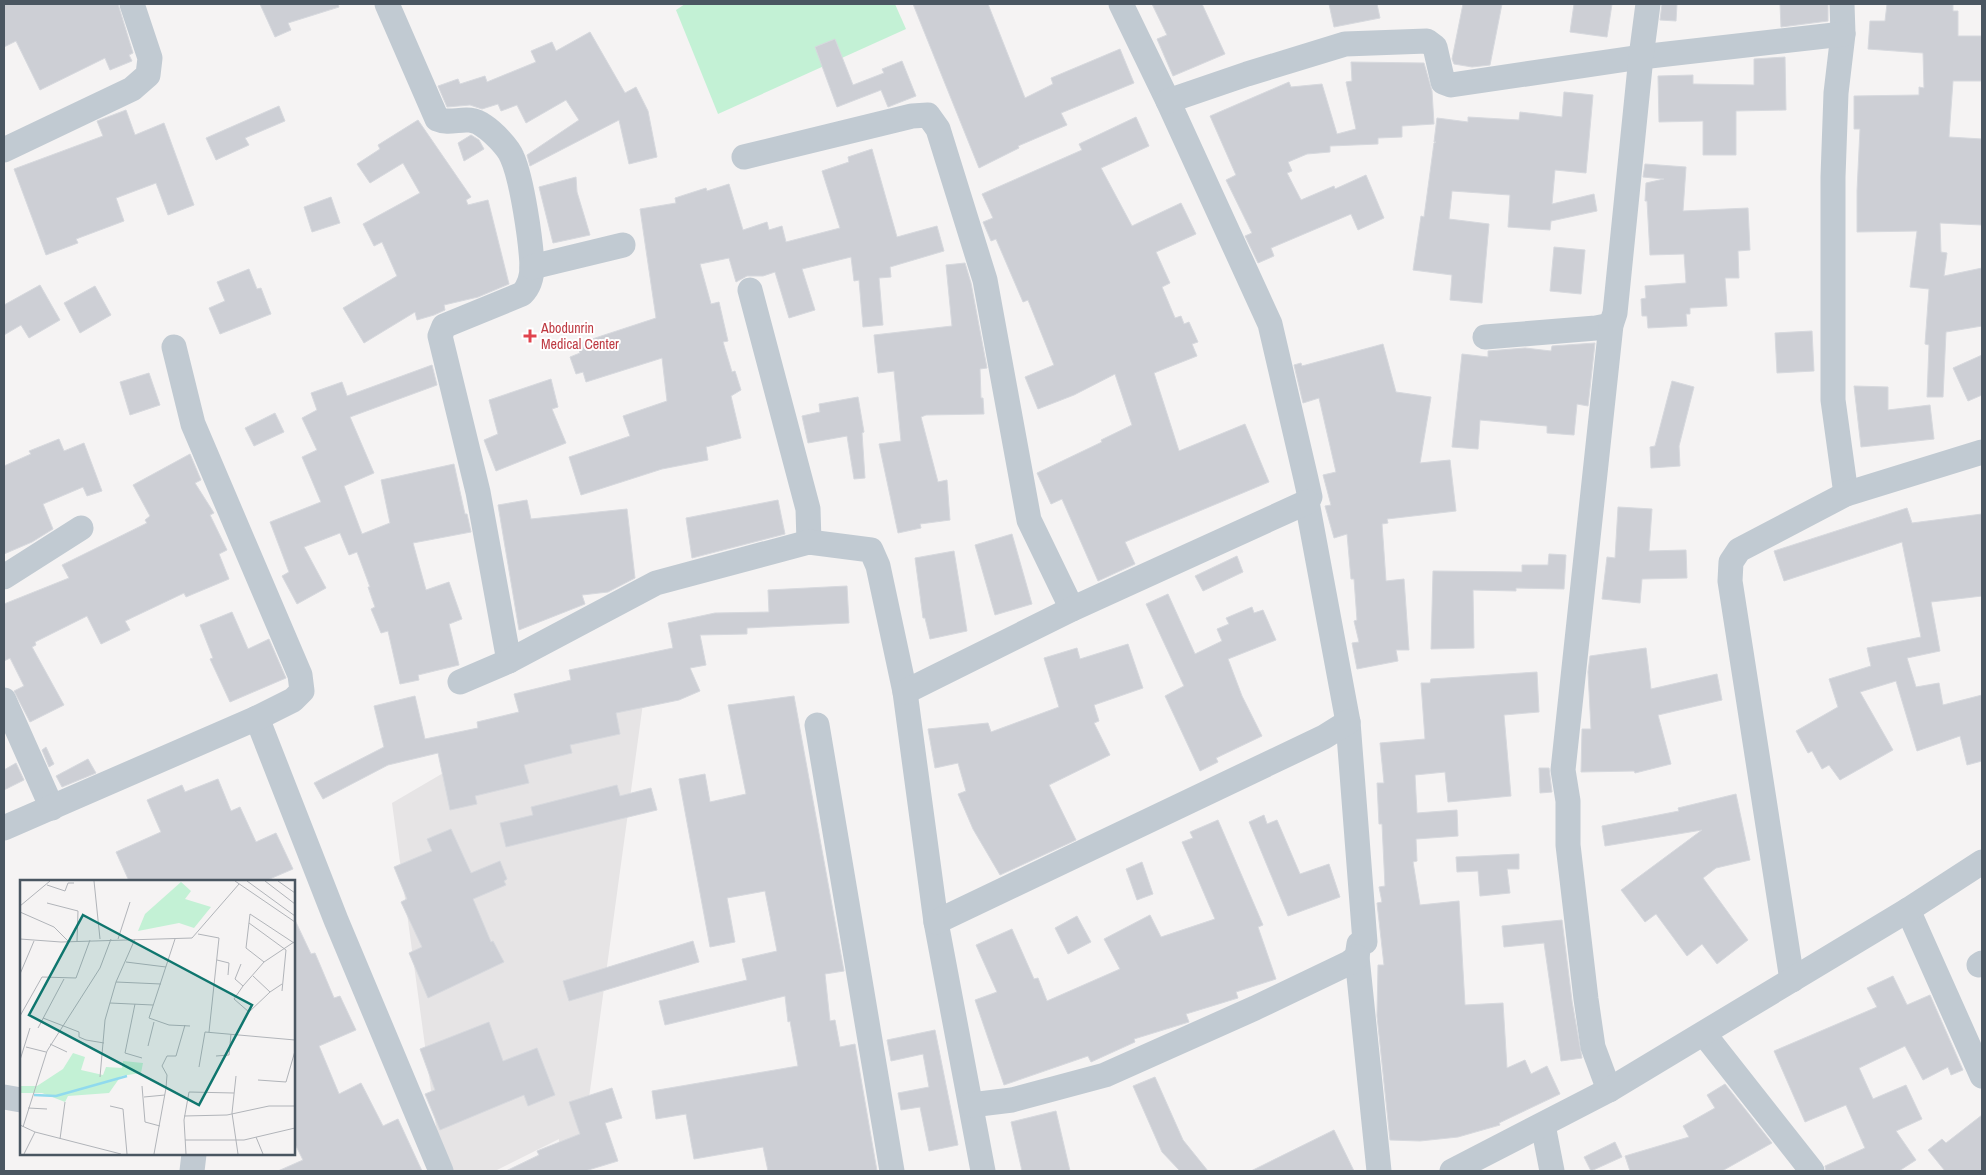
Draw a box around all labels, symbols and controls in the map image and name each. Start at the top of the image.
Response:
place label: Abodunrin Medical Center [540,319,619,353]
marker: Abodunrin Medical Center [523,329,537,343]
inset map [20,880,295,1155]

